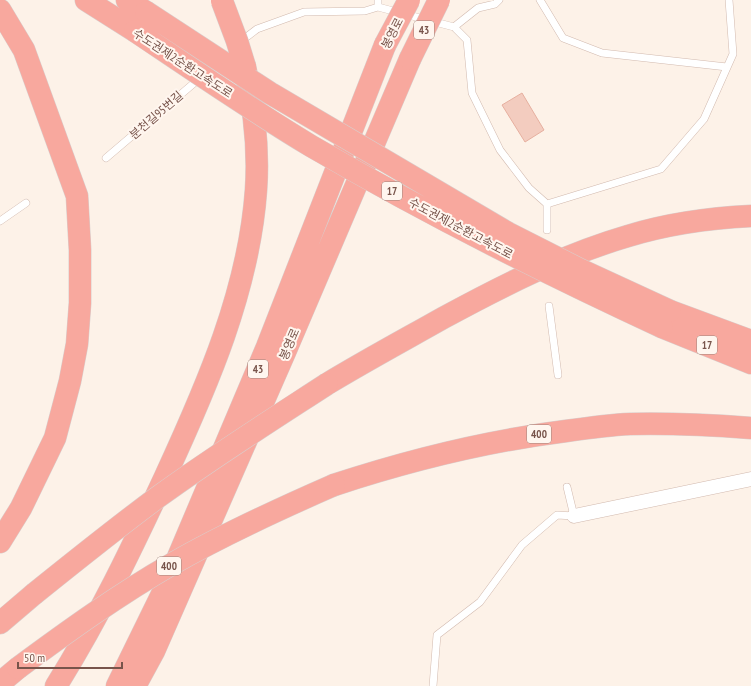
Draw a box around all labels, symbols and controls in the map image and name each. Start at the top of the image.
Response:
street label: 봉영로 [378,15,406,51]
road number: 43 [414,21,434,39]
street label: 수도권제2순환고속도로 [130,25,236,101]
street label: 분천길95번길 [126,88,186,142]
road number: 17 [382,182,402,200]
street label: 수도권제2순환고속도로 [406,194,516,262]
street label: 봉영로 [276,326,302,362]
road number: 17 [697,336,717,354]
road number: 43 [248,360,268,378]
road number: 400 [527,425,551,443]
road number: 400 [157,557,181,575]
scale bar [18,644,122,670]
text: 50 m [24,650,45,665]

